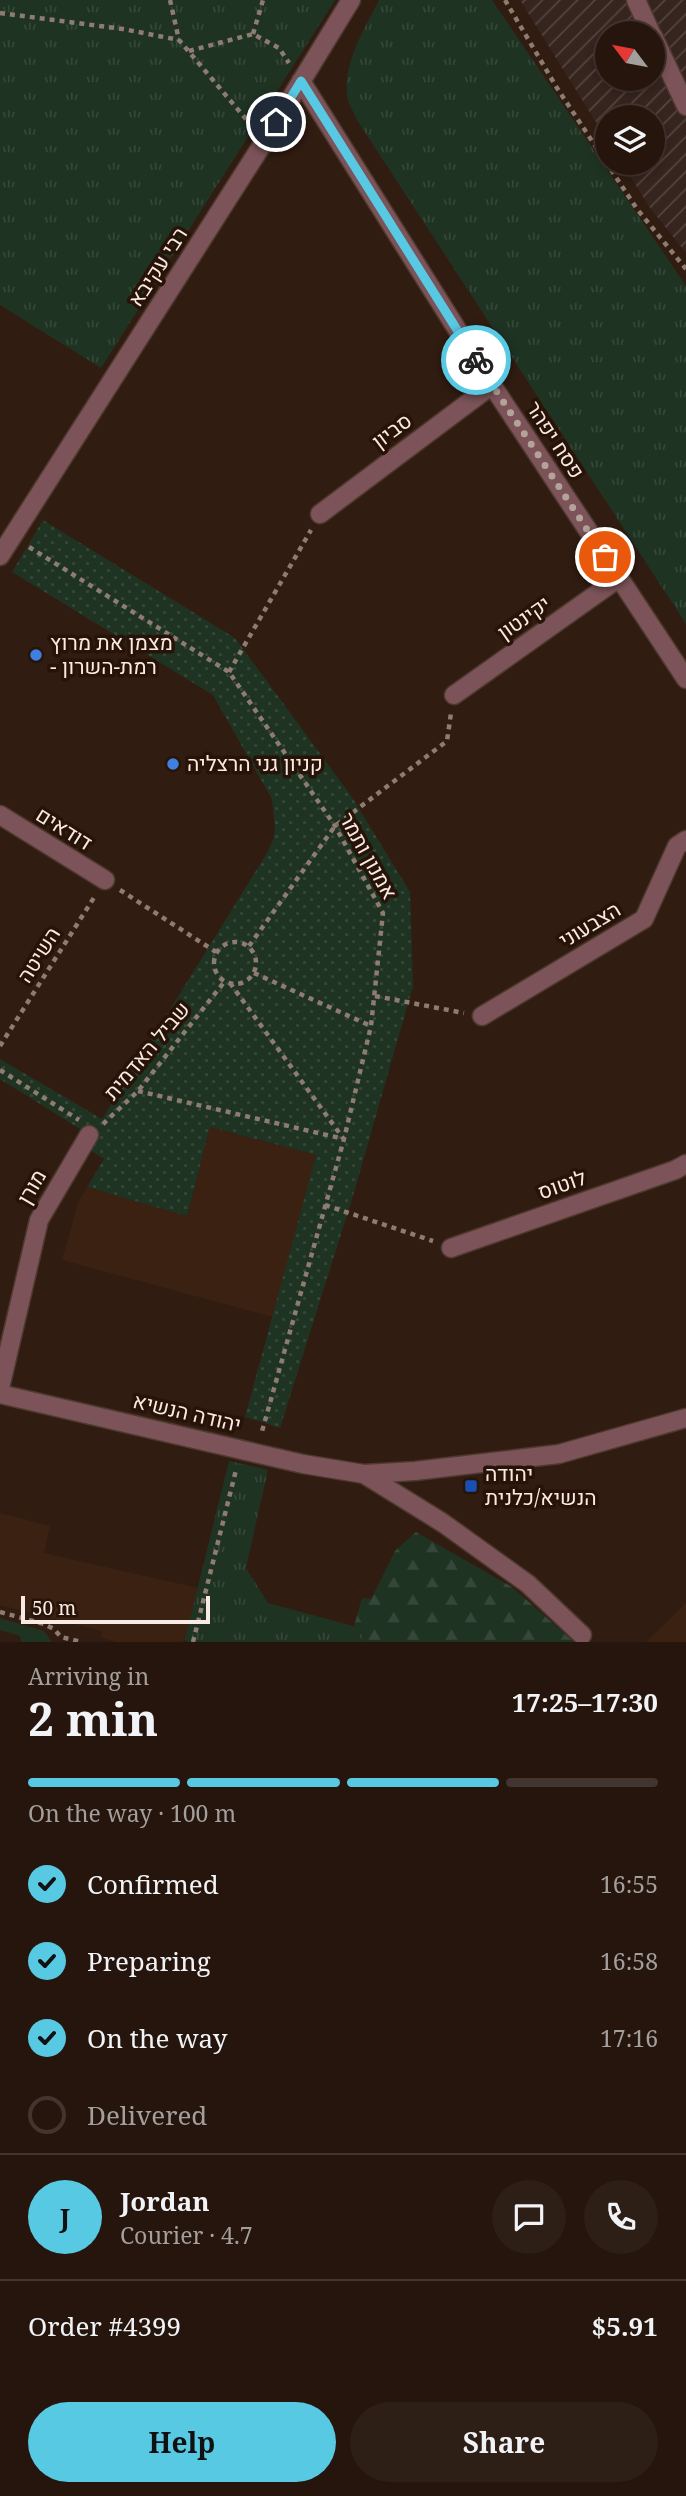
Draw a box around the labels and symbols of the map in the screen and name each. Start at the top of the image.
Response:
north arrow [595,21,665,91]
pin [246,92,306,152]
street label: רבי עקיבא [121,221,193,312]
courier [441,325,511,395]
street label: פסח יפהר [520,395,591,484]
street label: סביון [366,406,417,454]
pin [575,527,635,587]
street label: יקינטון [491,589,555,645]
place label: מצמן את מרוץ - רמת-השרון [50,628,173,680]
marker: מצמן את מרוץ - רמת-השרון [28,647,44,663]
place label: קניון גני הרצליה [187,749,323,777]
marker: קניון גני הרצליה [165,756,181,772]
street label: דודאים [31,800,98,856]
street label: אמנון ותמר [334,807,404,904]
street label: הצבעוני [553,895,625,953]
street label: השיטה [10,921,66,988]
street label: שביל האדמית [97,995,195,1105]
street label: לוטוס [534,1163,590,1205]
street label: מורן [10,1164,52,1209]
street label: יהודה הנשיא [130,1386,244,1438]
place label: יהודה הנשיא/כלנית [485,1459,597,1511]
marker: יהודה הנשיא/כלנית [463,1478,479,1494]
scale bar [21,1593,210,1625]

